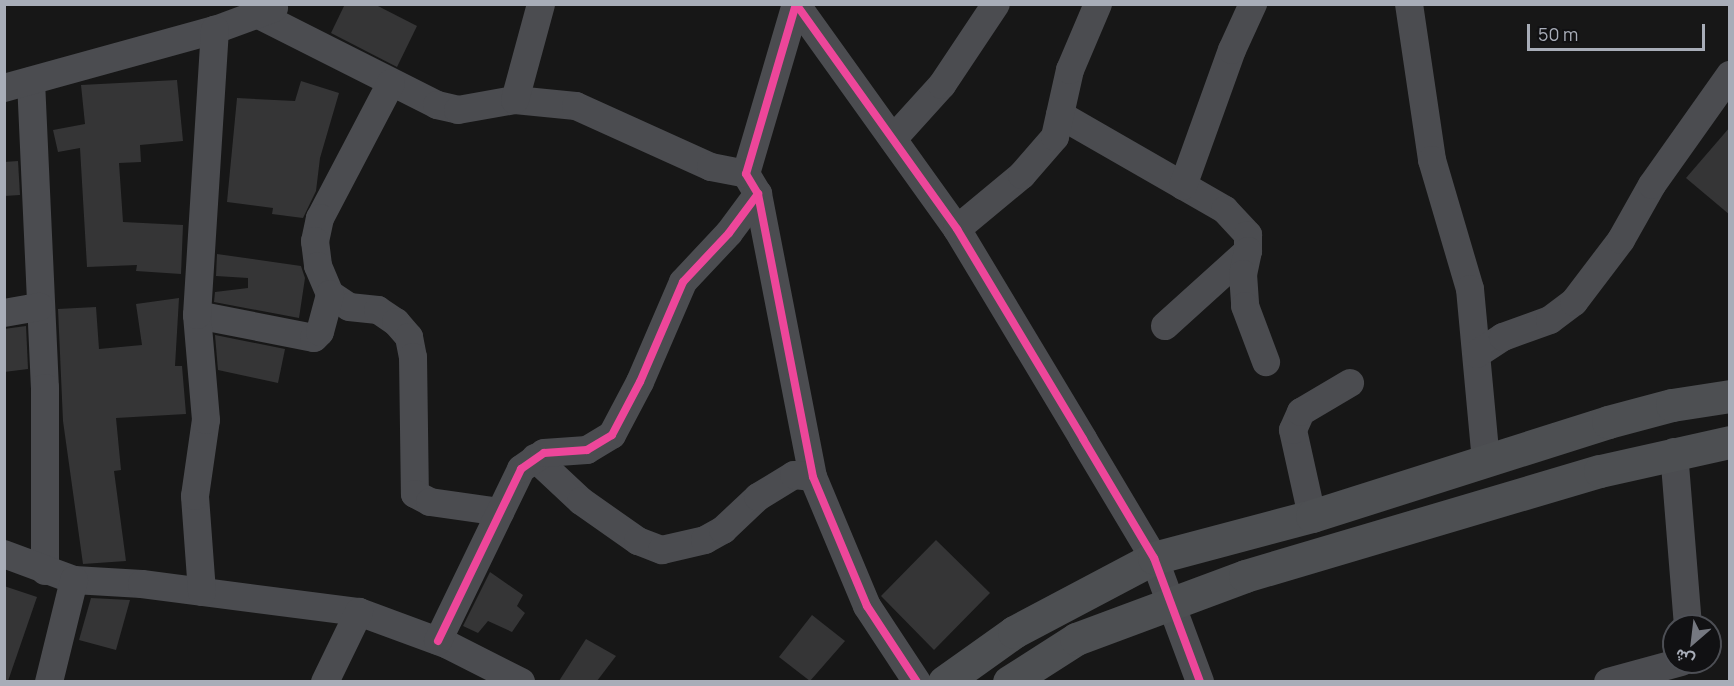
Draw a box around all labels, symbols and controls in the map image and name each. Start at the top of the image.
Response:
scale bar [1530,12,1708,50]
text: 50 m [1538,22,1578,46]
north arrow [1662,614,1722,674]
text: ش [1671,644,1698,672]

